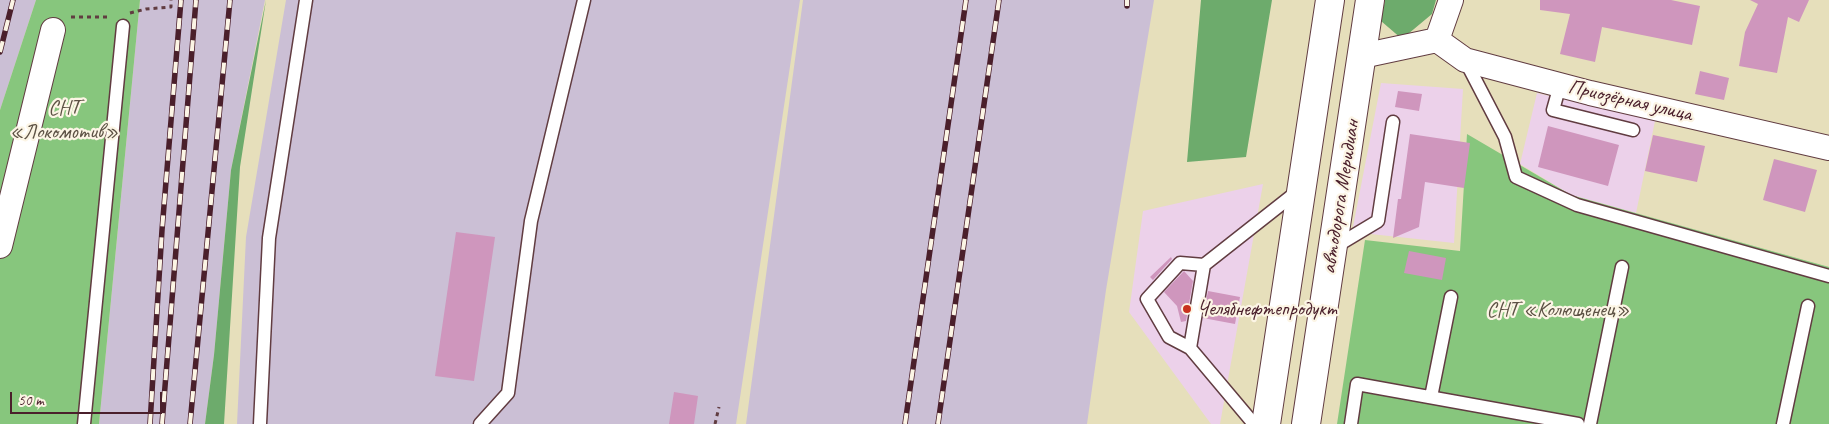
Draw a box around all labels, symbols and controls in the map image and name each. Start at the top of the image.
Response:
street label: Приозёрная улица [1566,75,1694,127]
park label: СНТ «Локомотив» [10,95,118,145]
street label: автодорога Меридиан [1316,118,1366,276]
place label: Челябнефтепродукт [1197,296,1336,322]
park label: СНТ «Колющенец» [1486,297,1630,323]
marker: Челябнефтепродукт [1181,303,1193,315]
scale bar [12,382,165,414]
text: 50 m [18,391,44,410]

